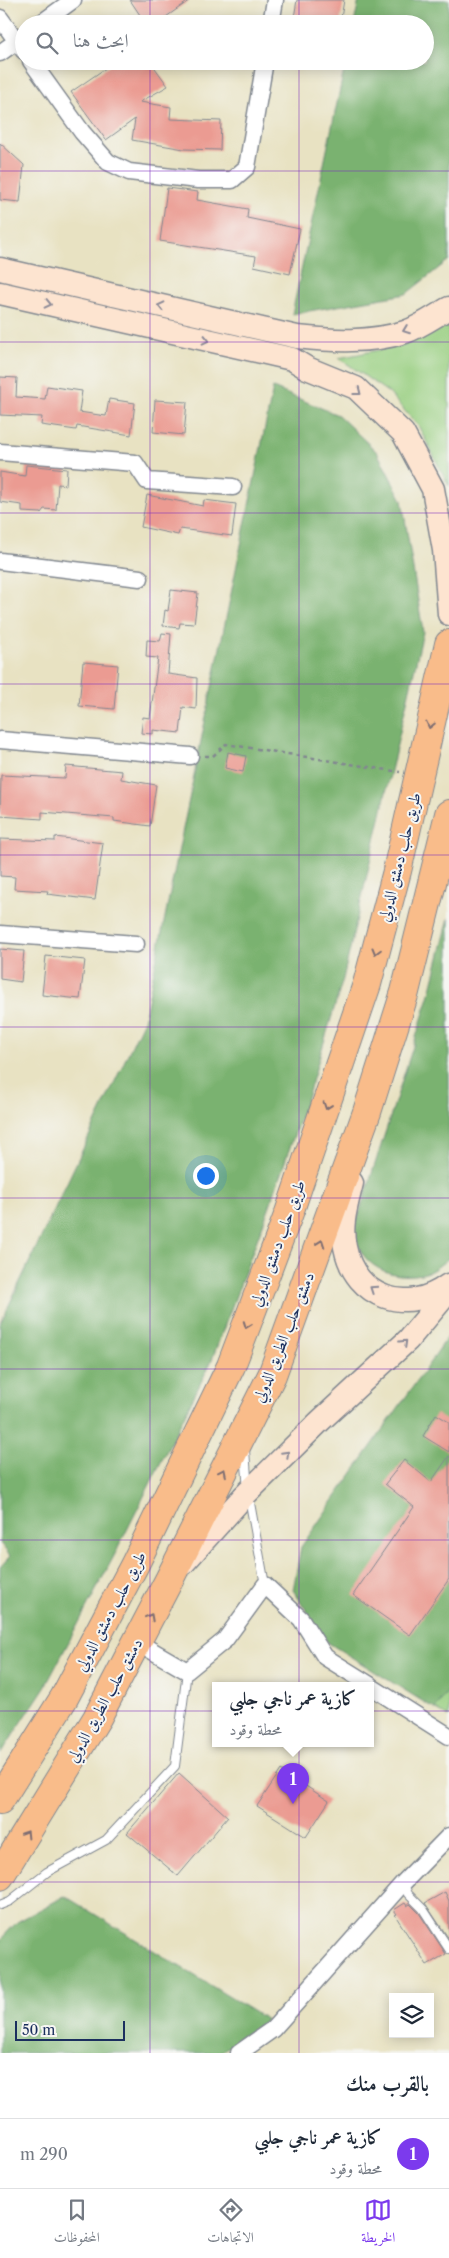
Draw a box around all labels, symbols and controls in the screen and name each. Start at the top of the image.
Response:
search box [15,15,434,70]
icon: search [33,29,61,57]
text: ابحث هنا [73,29,129,52]
one-way arrow [43,298,52,309]
one-way arrow [156,301,165,312]
one-way arrow [402,324,410,334]
one-way arrow [202,334,211,345]
one-way arrow [353,386,362,395]
one-way arrow [425,721,436,730]
street label: طريق حلب دمشق الدولي [373,790,428,925]
one-way arrow [371,947,382,956]
one-way arrow [322,1101,332,1110]
your location [193,1163,219,1189]
street label: طريق حلب دمشق الدولي [245,1177,312,1310]
one-way arrow [315,1239,325,1247]
street label: دمشق حلب الطريق الدولي [248,1269,321,1406]
one-way arrow [369,1286,379,1295]
one-way arrow [243,1320,253,1328]
one-way arrow [399,1340,408,1349]
one-way arrow [280,1451,289,1460]
one-way arrow [217,1469,227,1478]
street label: طريق حلب دمشق الدولي [70,1548,153,1676]
one-way arrow [144,1614,154,1623]
street label: دمشق حلب الطريق الدولي [62,1634,149,1767]
popup [212,1682,374,1747]
text: كازية عمر ناجي جلبي [229,1687,357,1710]
text: محطة وقود [229,1719,282,1739]
pin: 1 [277,1763,309,1804]
one-way arrow [19,1831,29,1840]
map controls [389,1993,434,2038]
button: layers [389,1993,434,2038]
scale bar [15,2018,125,2041]
text: 50 m [22,2021,55,2039]
text: بالقرب منك [346,2071,429,2096]
text: كازية عمر ناجي جلبي [255,2126,382,2149]
text: 290 m [20,2144,68,2164]
text: 1 [409,2144,417,2164]
text: محطة وقود [329,2158,382,2178]
tab: المحفوظات [54,2196,100,2251]
tab: الاتجاهات [207,2196,254,2251]
tab: الخريطة [361,2196,395,2251]

